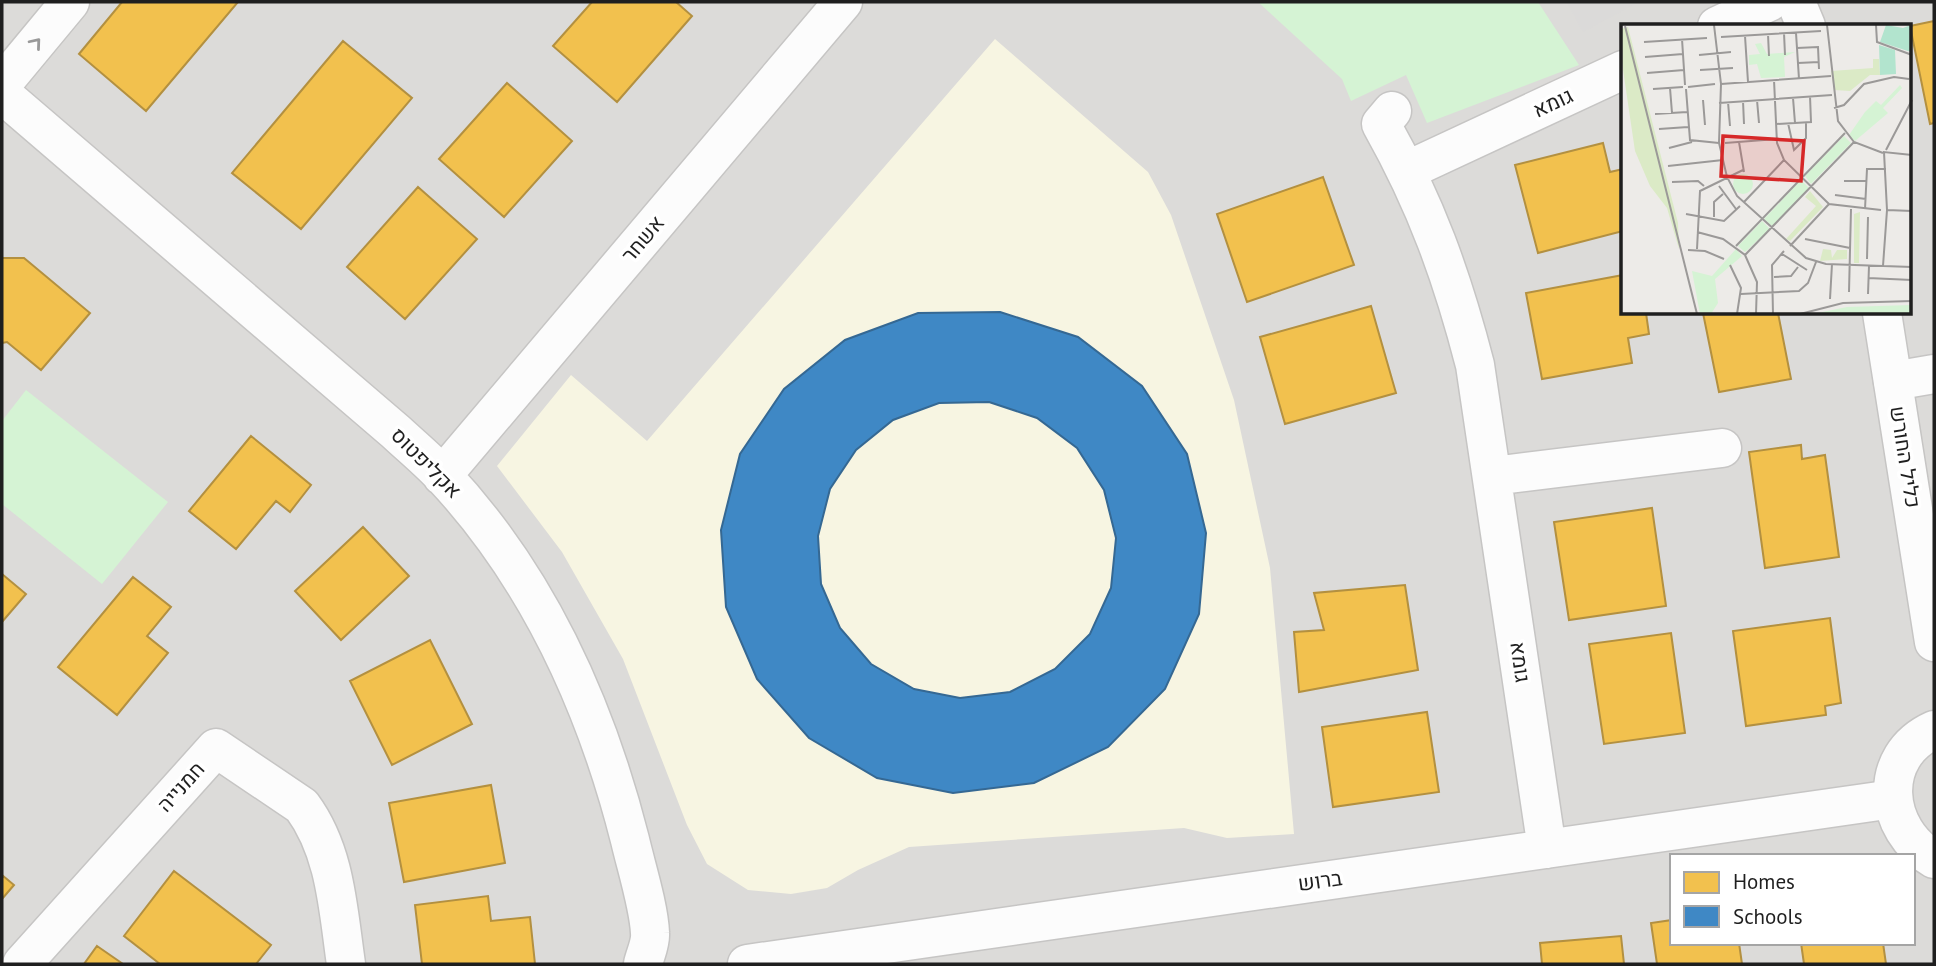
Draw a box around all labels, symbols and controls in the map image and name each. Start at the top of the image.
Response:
inset map [1621,24,1912,315]
one-way arrow [28,38,40,51]
street label: גומא [1528,82,1577,123]
street label: אשחר [615,210,670,268]
street label: כליל החורש [1884,404,1927,510]
street label: אקליפטוס [385,422,467,504]
street label: גומא [1504,640,1537,684]
street label: חמנייה [151,756,210,818]
legend [1670,854,1915,945]
street label: ברוש [1296,864,1344,897]
text: Homes [1733,868,1795,895]
text: Schools [1733,903,1803,930]

